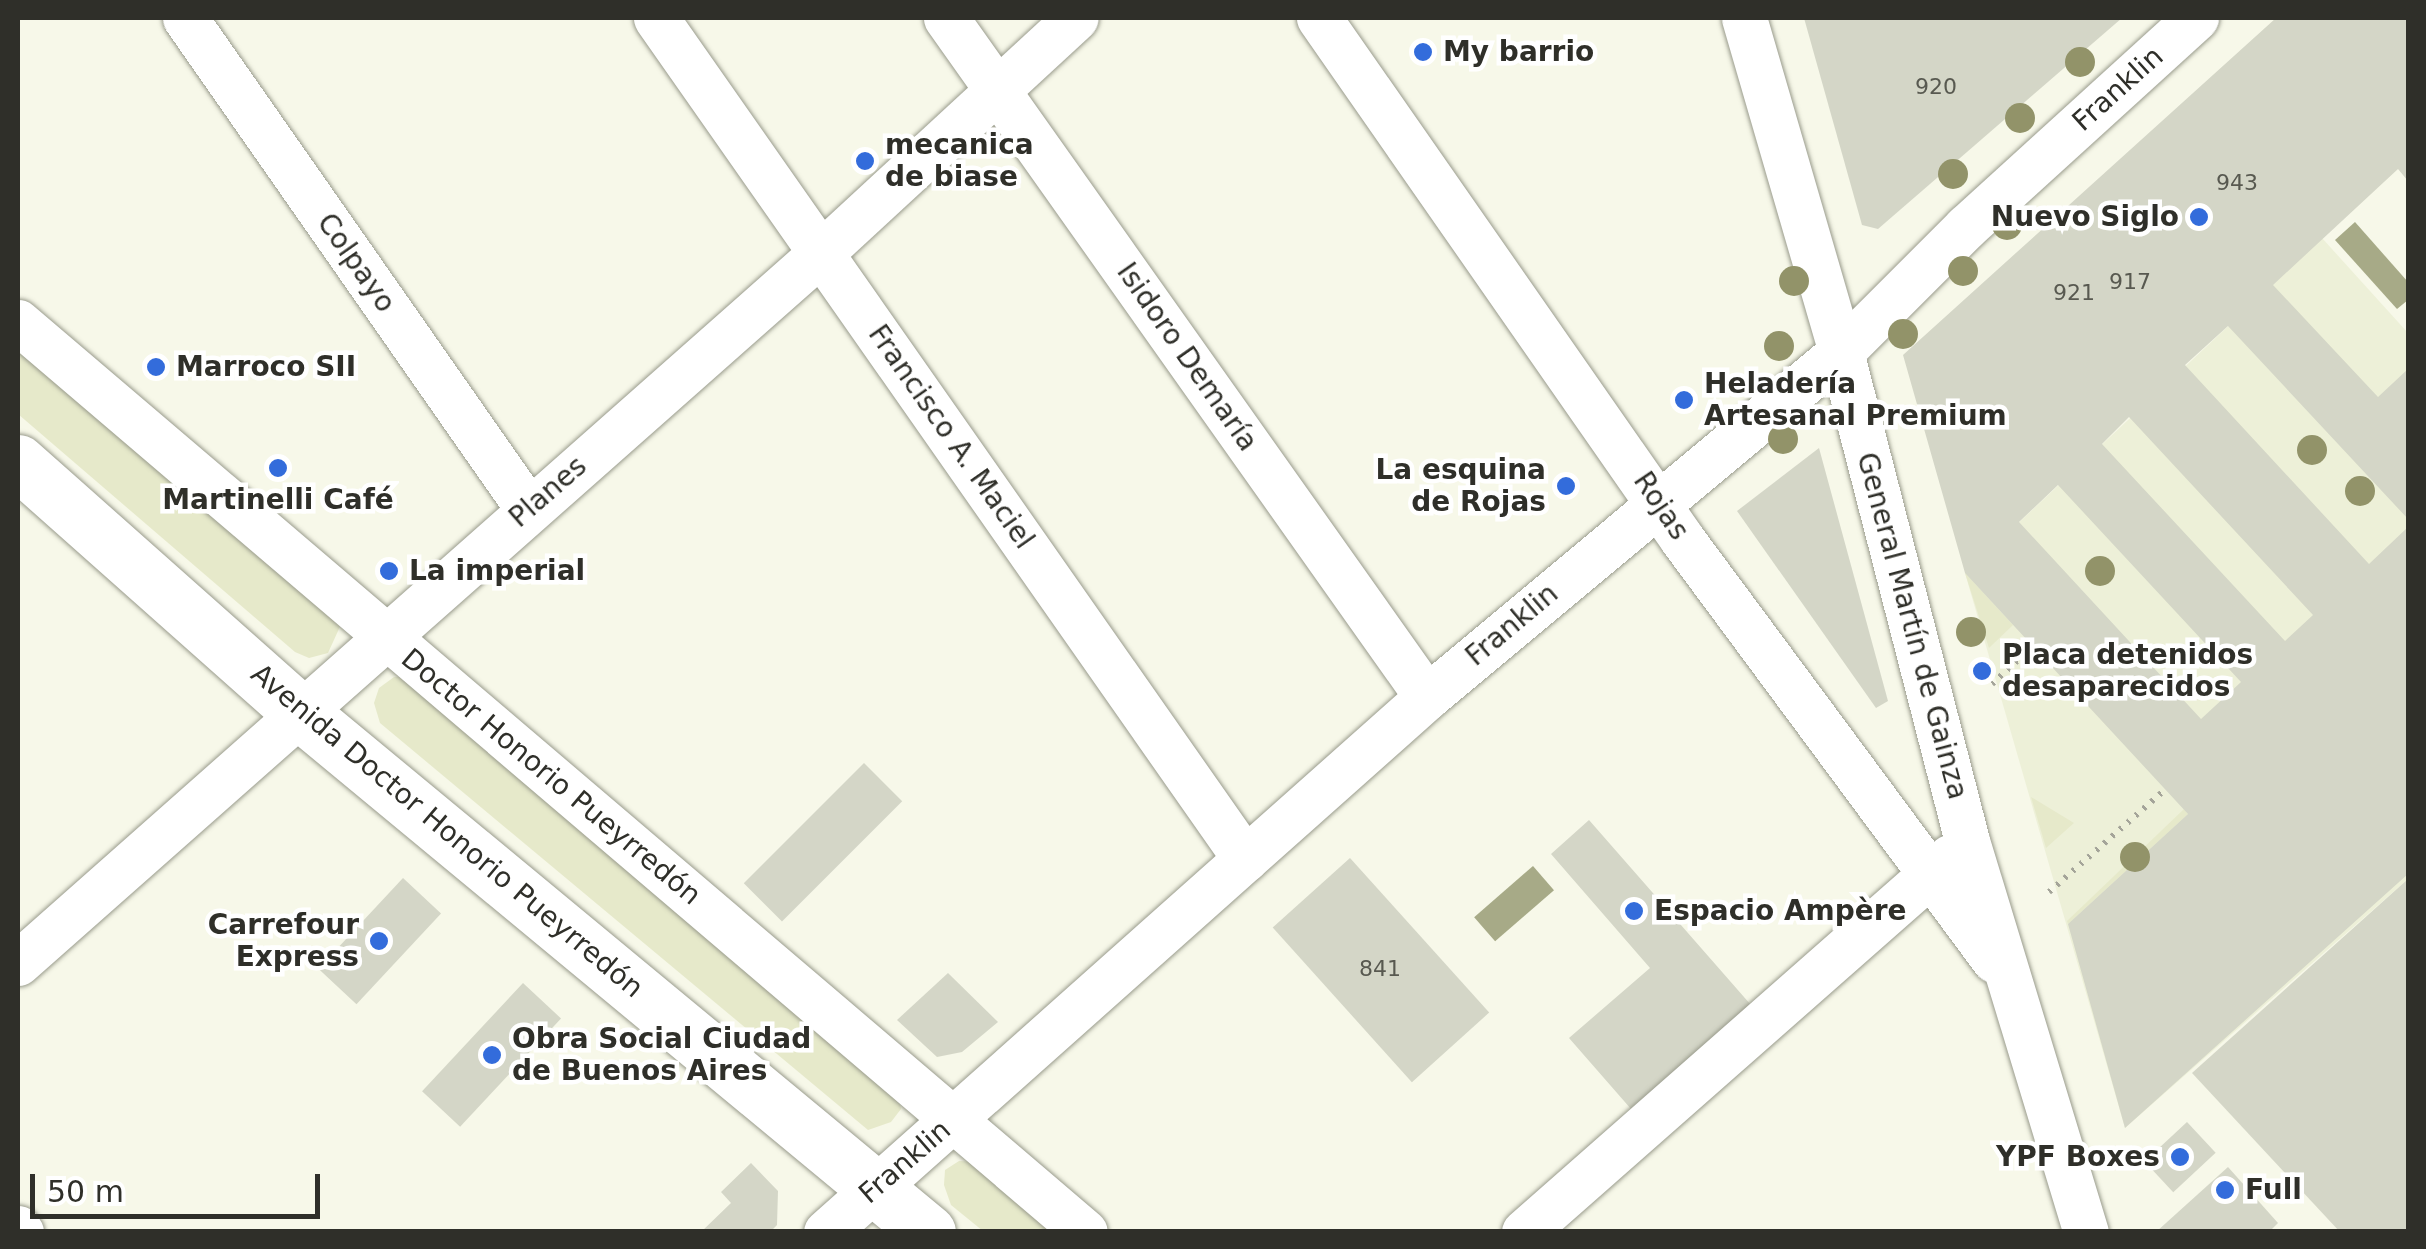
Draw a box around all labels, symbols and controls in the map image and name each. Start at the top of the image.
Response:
place label: My barrio [1443,35,1594,69]
street label: Franklin [2066,40,2170,138]
marker: My barrio [1412,41,1434,63]
house number: 920 [1915,74,1957,100]
place label: mecanica de biase [885,128,1034,194]
marker: mecanica de biase [854,150,876,172]
house number: 943 [2216,170,2258,196]
place label: Nuevo Siglo [1991,200,2179,234]
marker: Nuevo Siglo [2188,206,2210,228]
street label: Colpayo [310,207,402,319]
street label: Isidoro Demaría [1110,256,1264,458]
house number: 917 [2109,269,2151,295]
house number: 921 [2053,280,2095,306]
street label: Francisco A. Maciel [861,319,1041,555]
place label: Marroco SII [176,350,356,384]
marker: Marroco SII [145,356,167,378]
place label: Heladería Artesanal Premium [1704,367,2007,433]
marker: Heladería Artesanal Premium [1673,389,1695,411]
street label: Planes [502,449,594,535]
street label: General Martín de Gainza [1849,449,1975,803]
place label: La esquina de Rojas [1375,453,1546,519]
marker: Martinelli Café [267,457,289,479]
street label: Rojas [1626,466,1696,546]
marker: La esquina de Rojas [1555,475,1577,497]
place label: Martinelli Café [162,483,394,517]
place label: La imperial [409,554,585,588]
marker: La imperial [378,560,400,582]
street label: Franklin [1459,577,1565,673]
place label: Placa detenidos desaparecidos [2002,638,2253,704]
street label: Doctor Honorio Pueyrredón [394,642,708,912]
street label: Avenida Doctor Honorio Pueyrredón [244,657,650,1005]
marker: Placa detenidos desaparecidos [1971,660,1993,682]
place label: Espacio Ampère [1654,894,1907,928]
marker: Espacio Ampère [1623,900,1645,922]
place label: Carrefour Express [208,908,359,974]
marker: Carrefour Express [368,930,390,952]
house number: 841 [1359,956,1401,982]
place label: Obra Social Ciudad de Buenos Aires [512,1022,811,1088]
marker: Obra Social Ciudad de Buenos Aires [481,1044,503,1066]
street label: Franklin [852,1113,958,1211]
place label: YPF Boxes [1996,1140,2160,1174]
marker: YPF Boxes [2169,1146,2191,1168]
scale bar [35,1154,325,1216]
place label: Full [2245,1173,2302,1207]
text: 50 m [47,1174,124,1209]
marker: Full [2214,1179,2236,1201]

